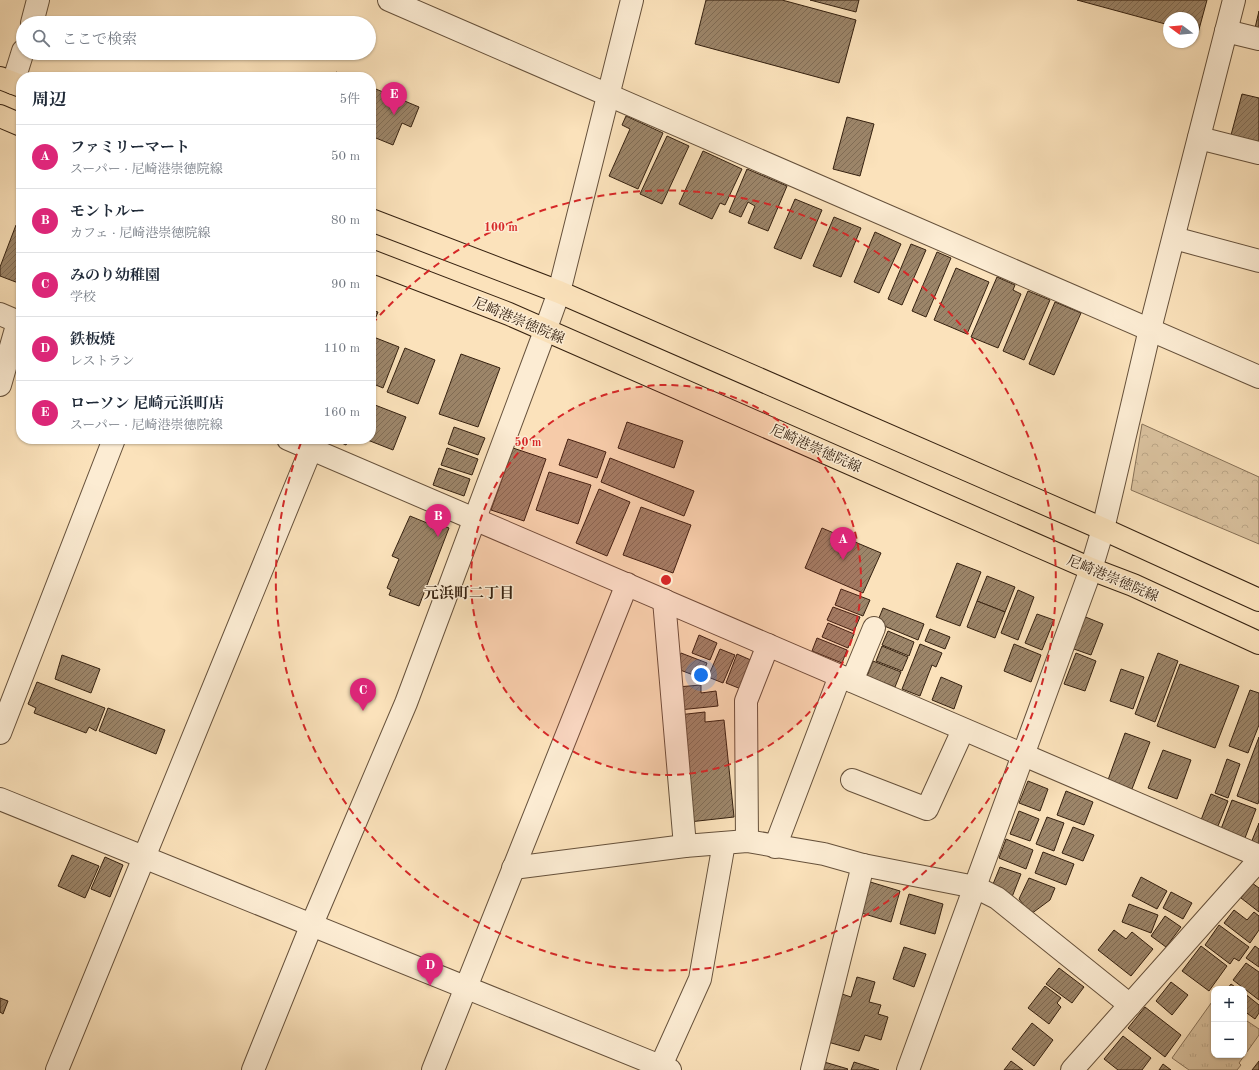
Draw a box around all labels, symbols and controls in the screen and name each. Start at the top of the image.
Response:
north arrow [1163,12,1199,48]
search box [16,16,376,60]
icon: search [30,27,52,49]
text: ここで検索 [62,33,137,48]
pin: E [381,82,407,115]
text: 周辺 [32,92,66,109]
text: 5件 [339,93,360,106]
text: ファミリーマート [70,141,190,156]
text: A [40,150,50,163]
text: 50 m [331,150,360,163]
text: スーパー · 尼崎港崇徳院線 [70,163,223,176]
text: モントルー [70,205,145,220]
text: B [40,214,50,227]
text: 80 m [331,214,360,227]
text: 100 m [484,222,518,234]
text: カフェ · 尼崎港崇徳院線 [70,227,210,240]
text: みのり幼稚園 [70,269,160,284]
text: C [41,278,49,291]
text: 90 m [331,278,360,291]
text: 学校 [70,291,96,304]
street label: 尼崎港崇徳院線 [471,294,567,347]
text: 鉄板焼 [70,333,115,348]
text: D [40,342,50,355]
text: 110 m [323,342,360,355]
text: レストラン [70,355,135,368]
text: ローソン 尼崎元浜町店 [70,397,224,412]
text: E [41,406,49,419]
text: 160 m [323,406,360,419]
text: スーパー · 尼崎港崇徳院線 [70,419,223,432]
street label: 尼崎港崇徳院線 [768,422,864,475]
text: 50 m [515,436,542,449]
pin: B [425,504,451,537]
pin: A [830,527,856,560]
street label: 尼崎港崇徳院線 [1065,552,1161,605]
centre of rings [659,573,673,587]
district label: 元浜町二丁目 [424,584,514,602]
your location [691,665,711,685]
pin: C [350,678,376,711]
pin: D [417,953,443,986]
map controls [1211,986,1247,1058]
button: + [1211,986,1247,1022]
button: − [1211,1022,1247,1058]

